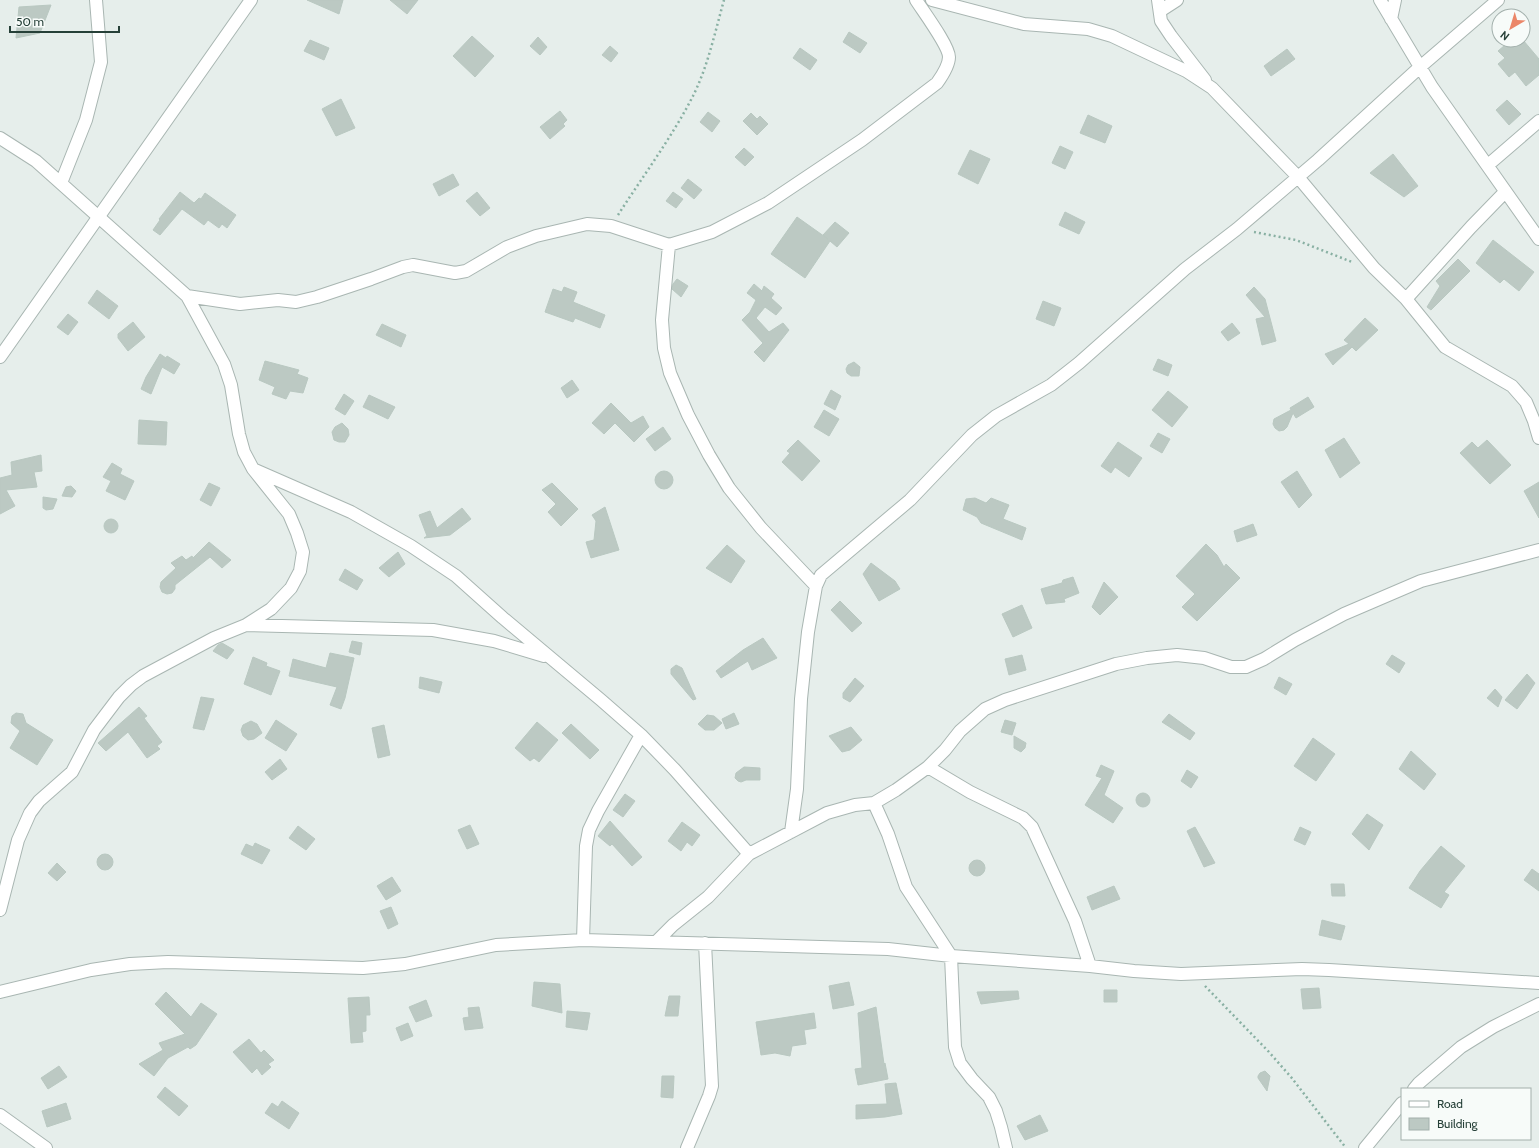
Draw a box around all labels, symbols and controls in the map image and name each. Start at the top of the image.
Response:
scale bar [10,8,119,34]
north arrow [1491,8,1531,48]
text: 50 m [16,14,44,29]
text: N [1497,28,1512,44]
legend [1401,1088,1531,1140]
text: Road [1437,1096,1463,1111]
text: Building [1437,1116,1479,1131]

